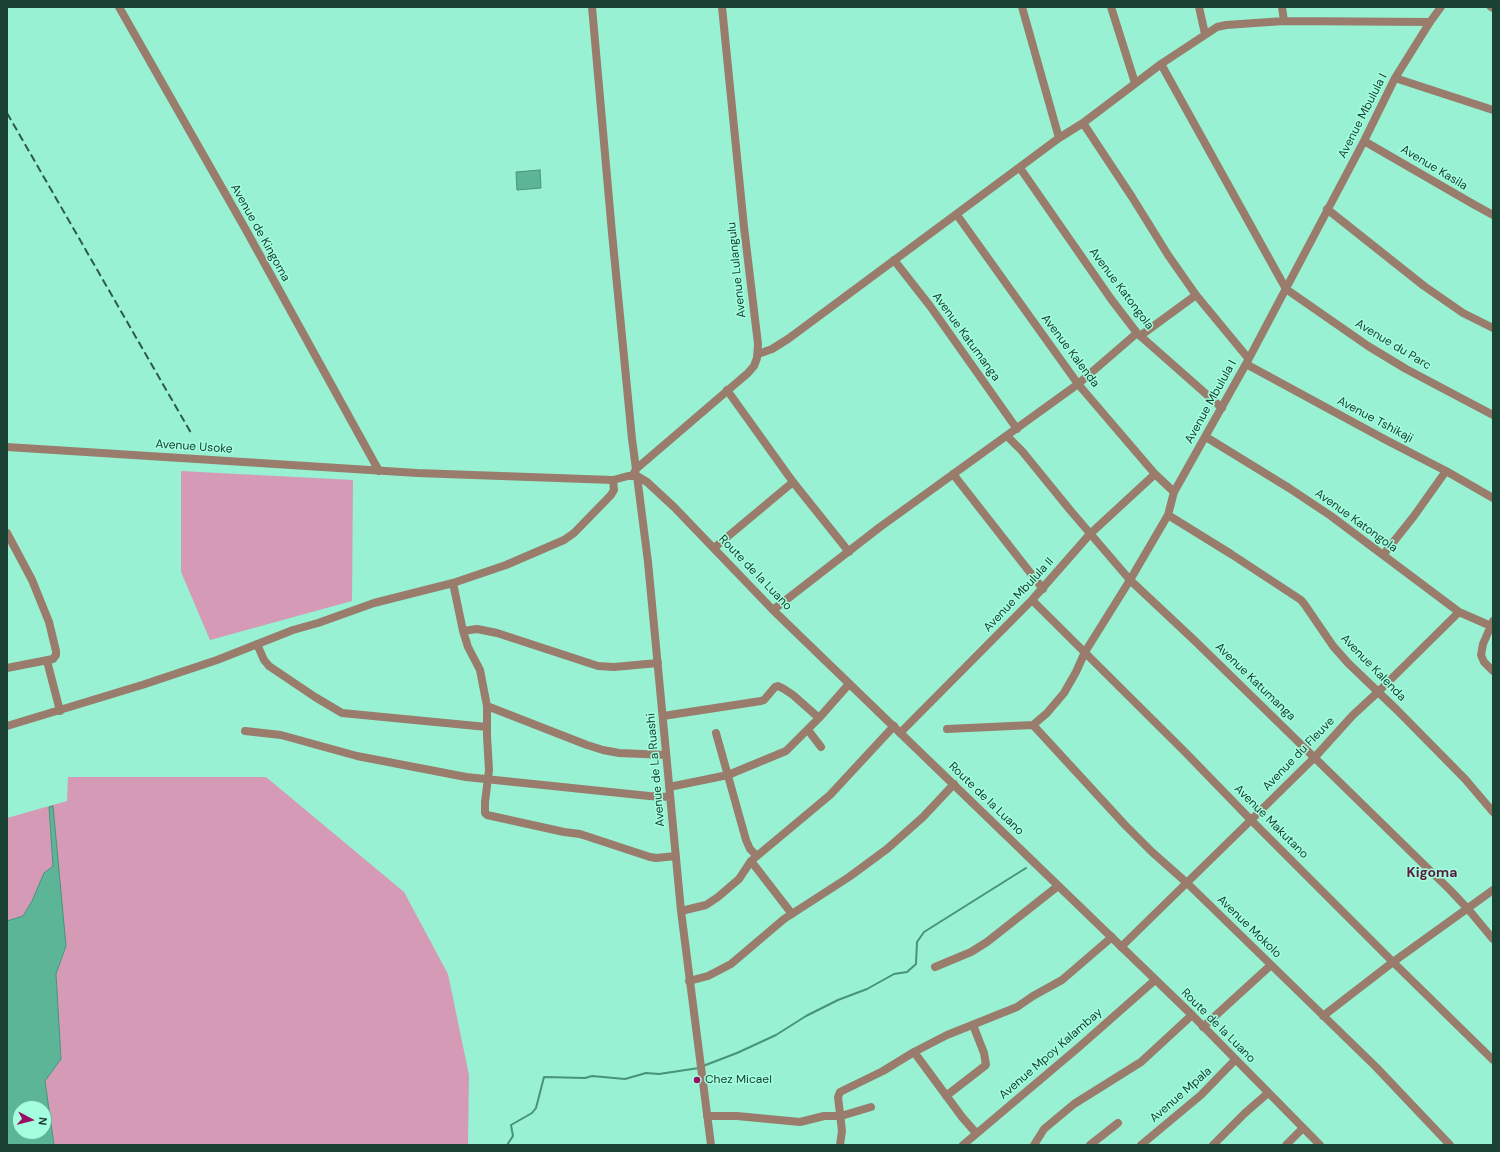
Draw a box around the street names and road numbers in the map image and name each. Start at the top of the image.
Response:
street label: Avenue Mbulula I [1335,71,1391,161]
street label: Avenue Kasila [1398,142,1470,194]
street label: Avenue de Kingoma [227,182,293,284]
street label: Avenue Lulangulu [725,221,749,319]
street label: Avenue Katongola [1086,245,1156,333]
street label: Avenue Katumanga [929,290,1003,384]
street label: Avenue Kalenda [1038,312,1102,390]
street label: Avenue du Parc [1352,317,1434,373]
street label: Avenue Mbulula I [1182,358,1240,446]
street label: Avenue Tshikaji [1335,394,1415,446]
street label: Avenue Usoke [155,437,233,457]
street label: Avenue Katongola [1312,486,1400,556]
street label: Route de la Luano [715,532,795,614]
street label: Avenue Mbulula II [981,555,1057,635]
street label: Avenue Kalenda [1337,631,1409,705]
street label: Avenue Katumanga [1212,640,1298,724]
street label: Avenue de La Ruashi [644,713,668,827]
street label: Avenue du Fleuve [1260,714,1338,794]
street label: Route de la Luano [945,759,1027,839]
street label: Avenue Makutano [1231,782,1311,862]
street label: Avenue Mokolo [1214,893,1284,961]
street label: Route de la Luano [1178,986,1258,1066]
street label: Avenue Mpoy Kalambay [997,1005,1105,1103]
street label: Avenue Mpala [1147,1064,1215,1126]

